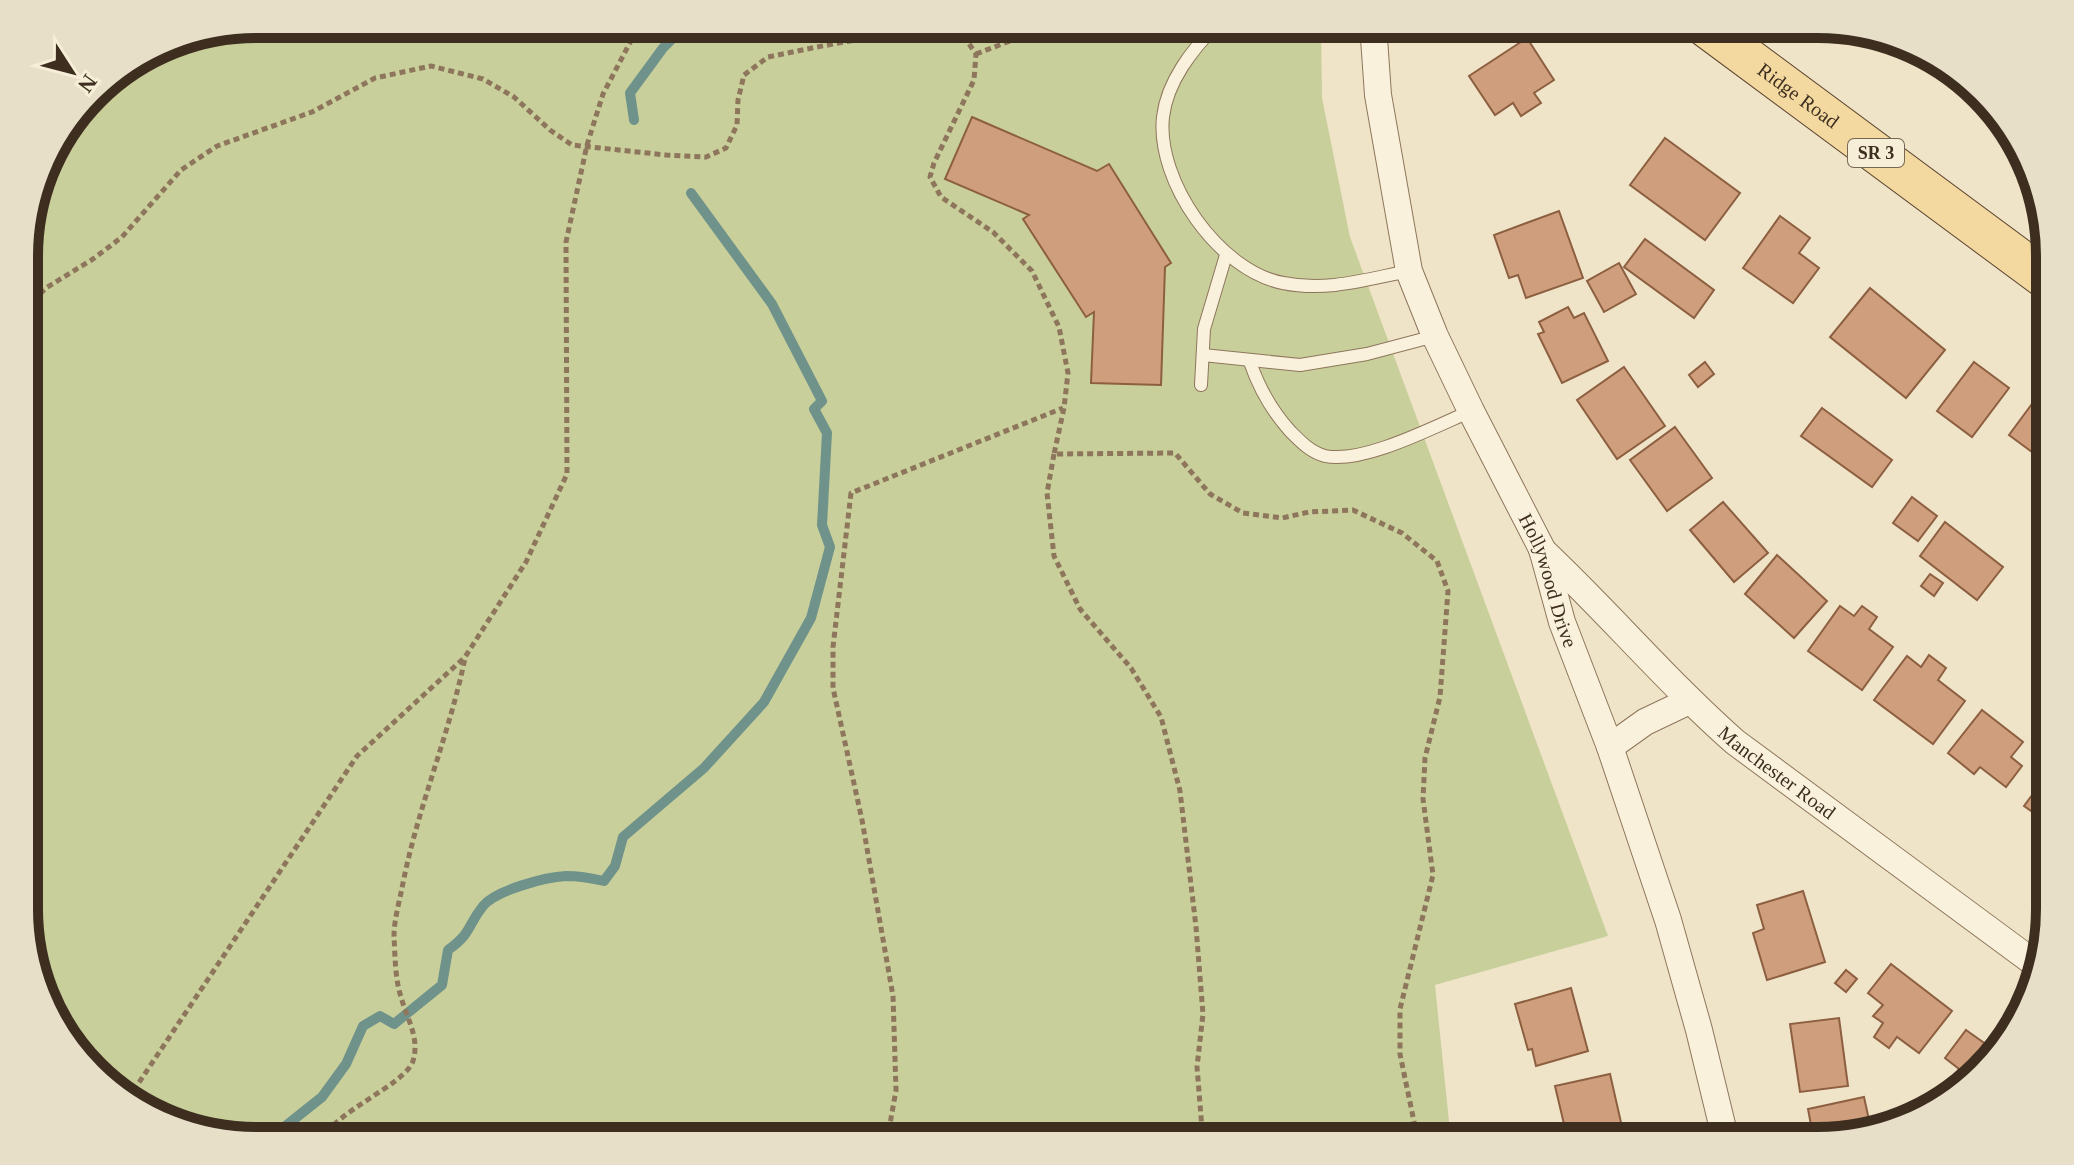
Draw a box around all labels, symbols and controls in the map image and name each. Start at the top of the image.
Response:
north arrow [32,32,112,112]
street label: Ridge Road [1754,58,1843,133]
text: N [73,70,103,97]
road number: SR 3 [1848,139,1904,167]
street label: Hollywood Drive [1515,510,1582,651]
street label: Manchester Road [1714,721,1840,823]

